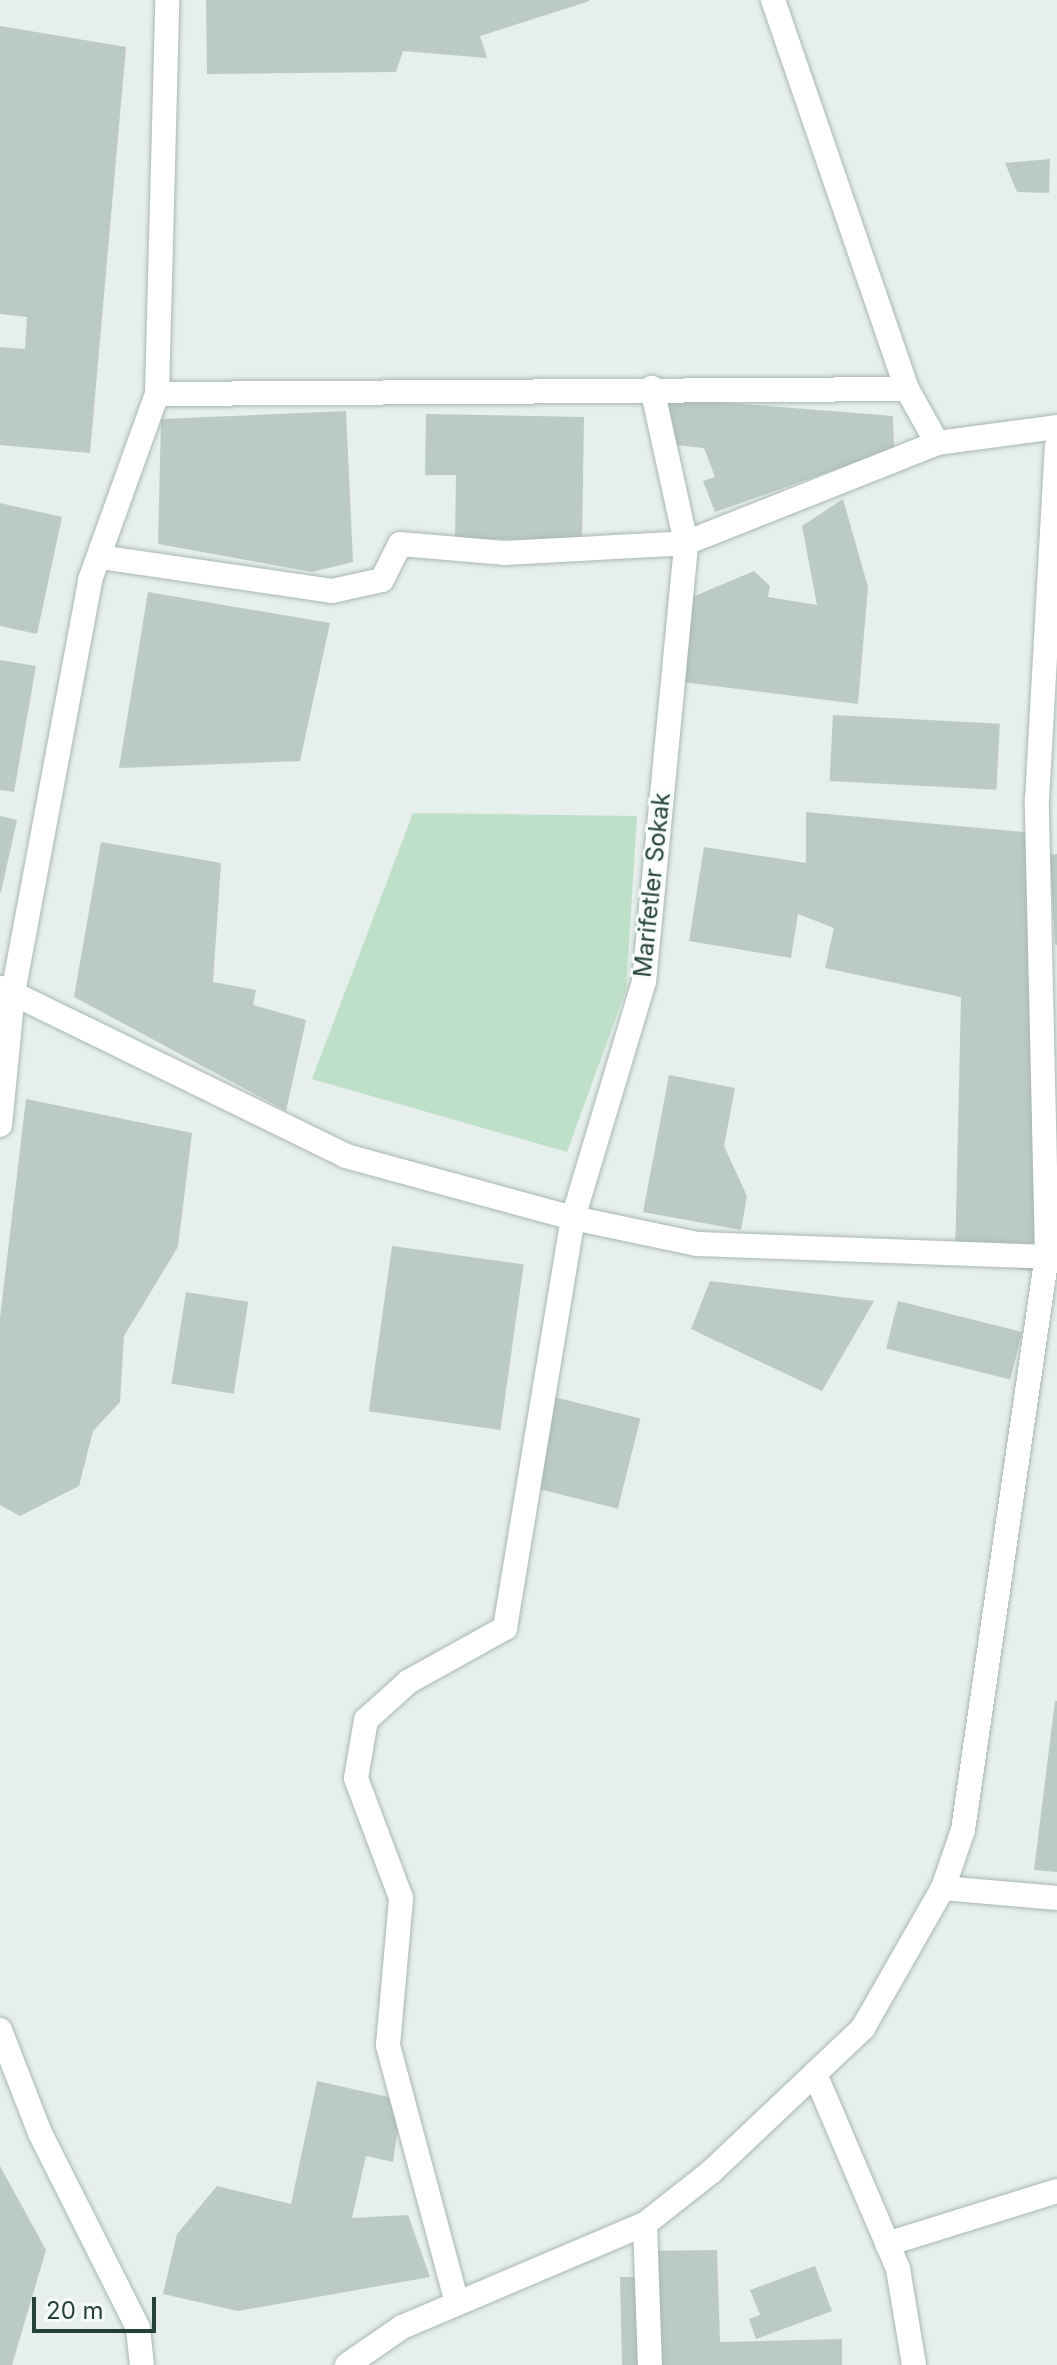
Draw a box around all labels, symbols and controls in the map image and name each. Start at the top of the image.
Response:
street label: Marifetler Sokak [628,791,676,979]
scale bar [36,2281,160,2331]
text: 20 m [46,2296,104,2325]

